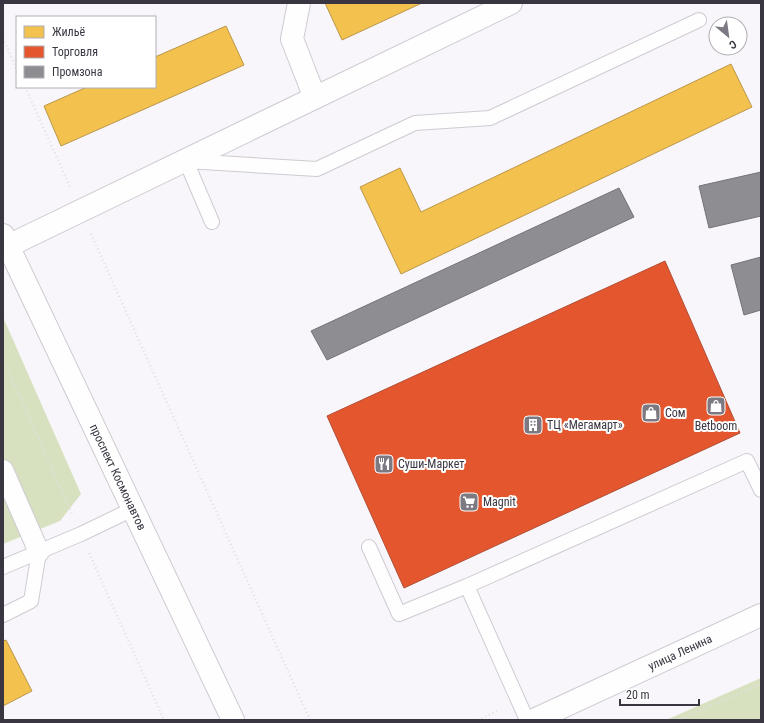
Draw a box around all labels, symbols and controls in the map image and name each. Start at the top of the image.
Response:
legend [16,16,156,88]
north arrow [708,16,748,56]
text: Жильё [52,25,85,39]
text: С [727,37,739,52]
text: Торговля [52,45,98,59]
text: Промзона [52,65,103,79]
shop icon: Betboom [705,395,727,417]
shop icon: Сом [640,402,662,424]
place label: Сом [665,406,686,420]
building icon: ТЦ «Мегамарт» [522,414,544,436]
place label: ТЦ «Мегамарт» [547,418,623,432]
place label: Betboom [695,419,737,433]
street label: проспект Космонавтов [87,422,149,532]
restaurant icon: Суши-Маркет [373,453,395,475]
place label: Суши-Маркет [398,457,464,471]
supermarket icon: Magnit [458,491,480,513]
place label: Magnit [483,495,516,509]
street label: улица Ленина [646,631,715,673]
scale bar [620,681,699,707]
text: 20 m [626,688,650,702]

